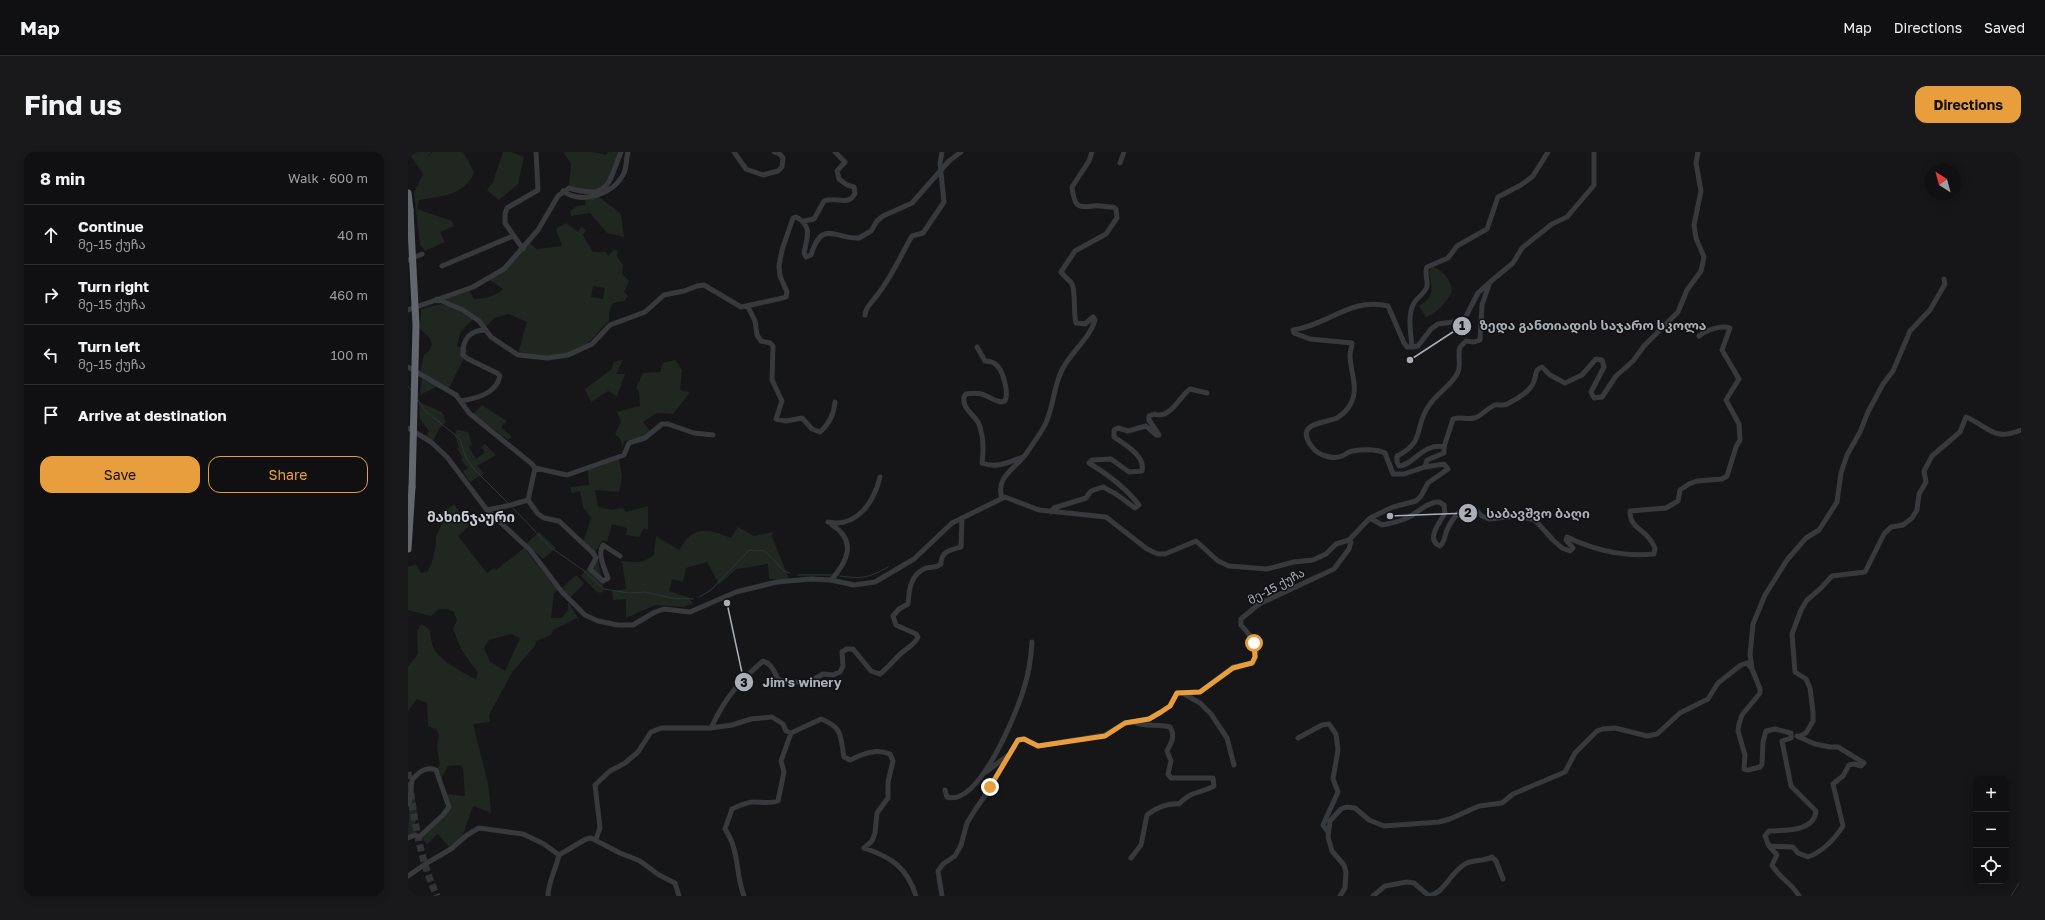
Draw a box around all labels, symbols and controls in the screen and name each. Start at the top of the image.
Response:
text: Map [20,16,60,39]
text: Map [1843,19,1872,36]
text: Directions [1894,19,1962,36]
text: Saved [1984,19,2025,36]
button: Directions [1915,86,2021,123]
text: Find us [24,88,122,121]
north arrow [1925,164,1961,200]
text: 8 min [40,168,85,189]
text: Walk · 600 m [288,170,368,186]
text: Continue [78,217,144,235]
icon: ahead [40,224,62,246]
text: 40 m [337,227,368,243]
text: მე-15 ქუჩა [78,236,146,252]
text: Turn right [78,277,149,295]
icon: right [40,284,62,306]
text: 460 m [329,287,368,303]
text: მე-15 ქუჩა [78,296,146,312]
callout: ზედა განთიადის საჯარო სკოლა [1452,313,1714,338]
text: ზედა განთიადის საჯარო სკოლა [1480,317,1706,334]
text: 1 [1459,318,1465,333]
text: Turn left [78,337,140,355]
icon: left [40,344,62,366]
text: 100 m [331,347,368,363]
text: მე-15 ქუჩა [78,356,146,372]
icon: arrive [40,404,62,426]
text: Arrive at destination [78,406,227,424]
button: Save [40,456,200,493]
button: Share [208,456,368,493]
callout: საბავშვო ბაღი [1458,501,1597,526]
text: 2 [1464,505,1472,520]
text: საბავშვო ბაღი [1486,505,1590,521]
district label: მახინჯაური [427,508,515,526]
street label: მე-15 ქუჩა [1245,565,1307,607]
route start [1245,634,1263,652]
callout: Jim's winery [734,670,849,695]
text: Jim's winery [763,674,842,690]
text: 3 [740,675,748,690]
map controls [1973,776,2009,884]
button: + [1973,776,2009,812]
route end [981,778,999,796]
button: − [1973,812,2009,848]
button: locate [1973,848,2009,884]

